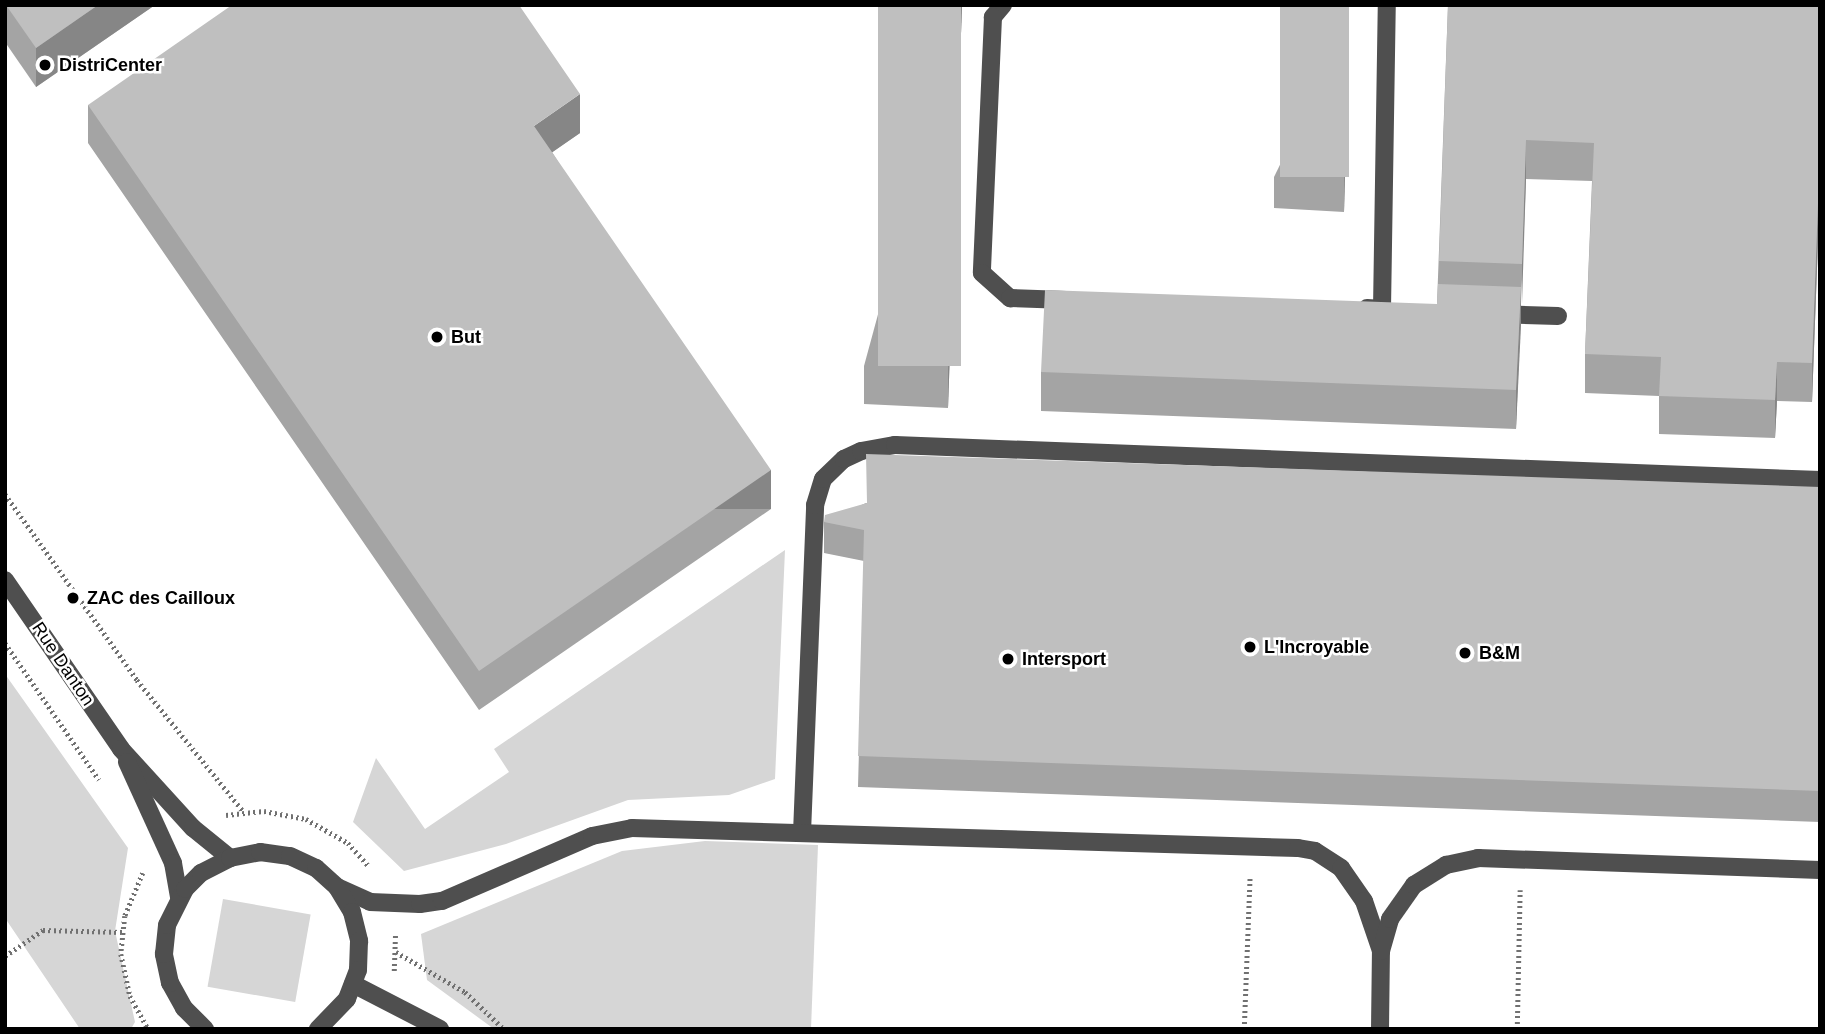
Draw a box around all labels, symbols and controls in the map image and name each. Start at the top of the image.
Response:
place label: DistriCenter [59,54,162,76]
marker: DistriCenter [37,57,53,73]
place label: But [451,326,481,348]
marker: But [429,329,445,345]
place label: ZAC des Cailloux [87,587,235,609]
marker: ZAC des Cailloux [65,590,81,606]
street label: Rue Danton [27,618,99,710]
place label: L'Incroyable [1264,636,1369,658]
marker: L'Incroyable [1242,639,1258,655]
place label: B&M [1479,642,1520,664]
marker: B&M [1457,645,1473,661]
place label: Intersport [1022,648,1106,670]
marker: Intersport [1000,651,1016,667]

